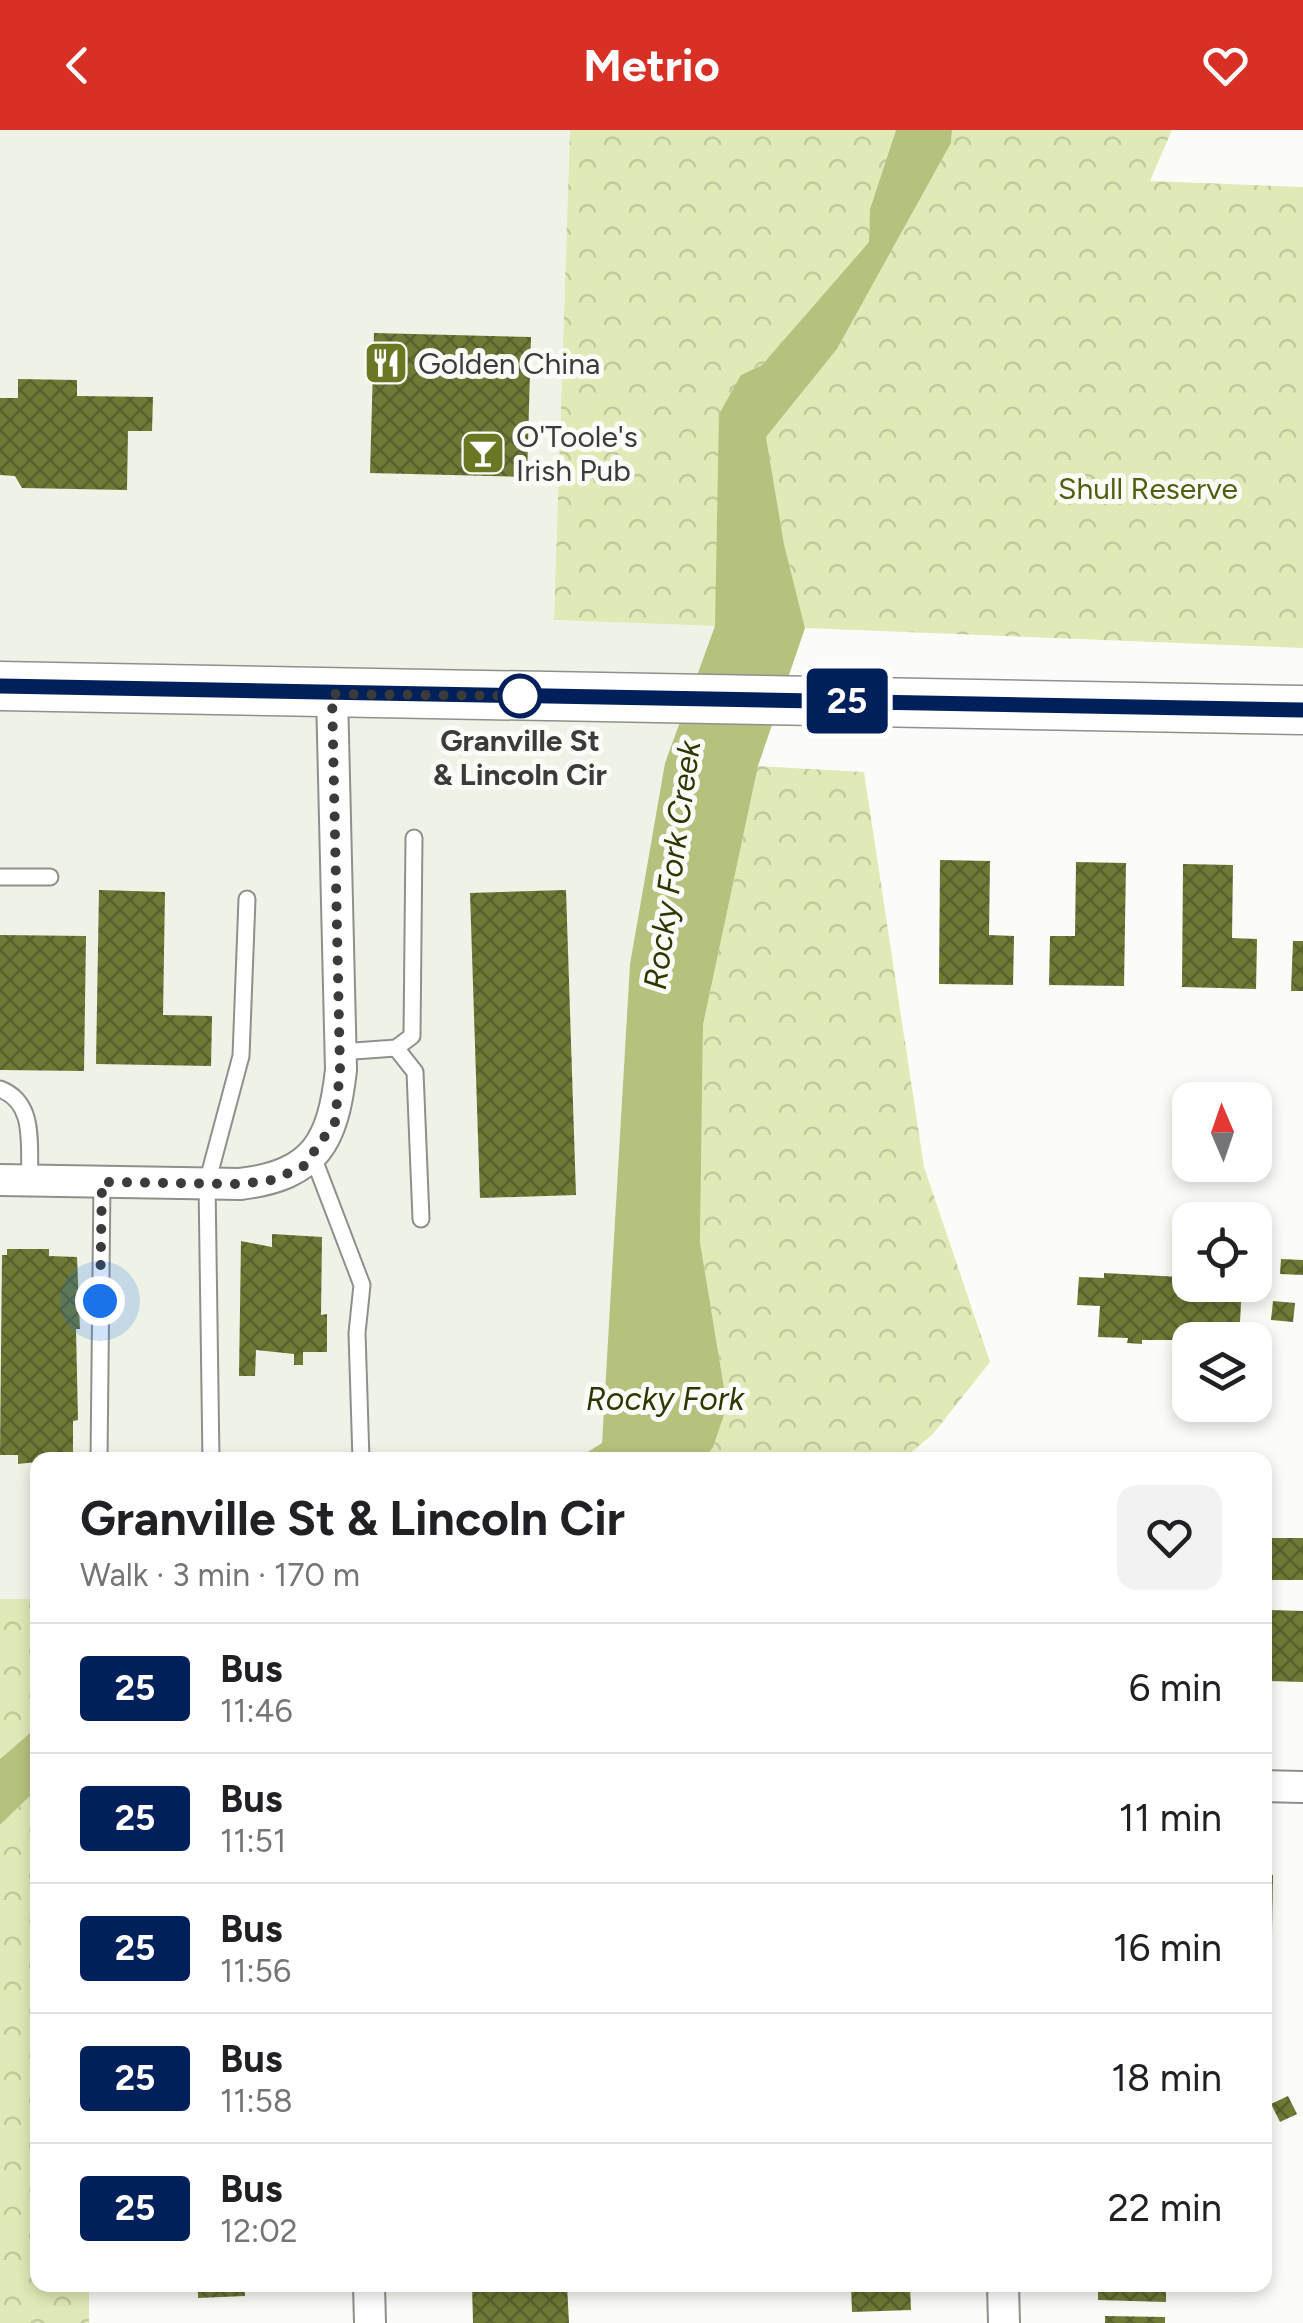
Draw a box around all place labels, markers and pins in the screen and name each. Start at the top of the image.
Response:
restaurant icon: Golden China [363,340,409,386]
place label: Golden China [418,345,600,382]
place label: O'Toole's Irish Pub [516,418,638,489]
bar icon: O'Toole's Irish Pub [460,430,506,476]
marker: Granville St & Lincoln Cir [499,675,541,717]
place label: Granville St & Lincoln Cir [433,722,607,793]

